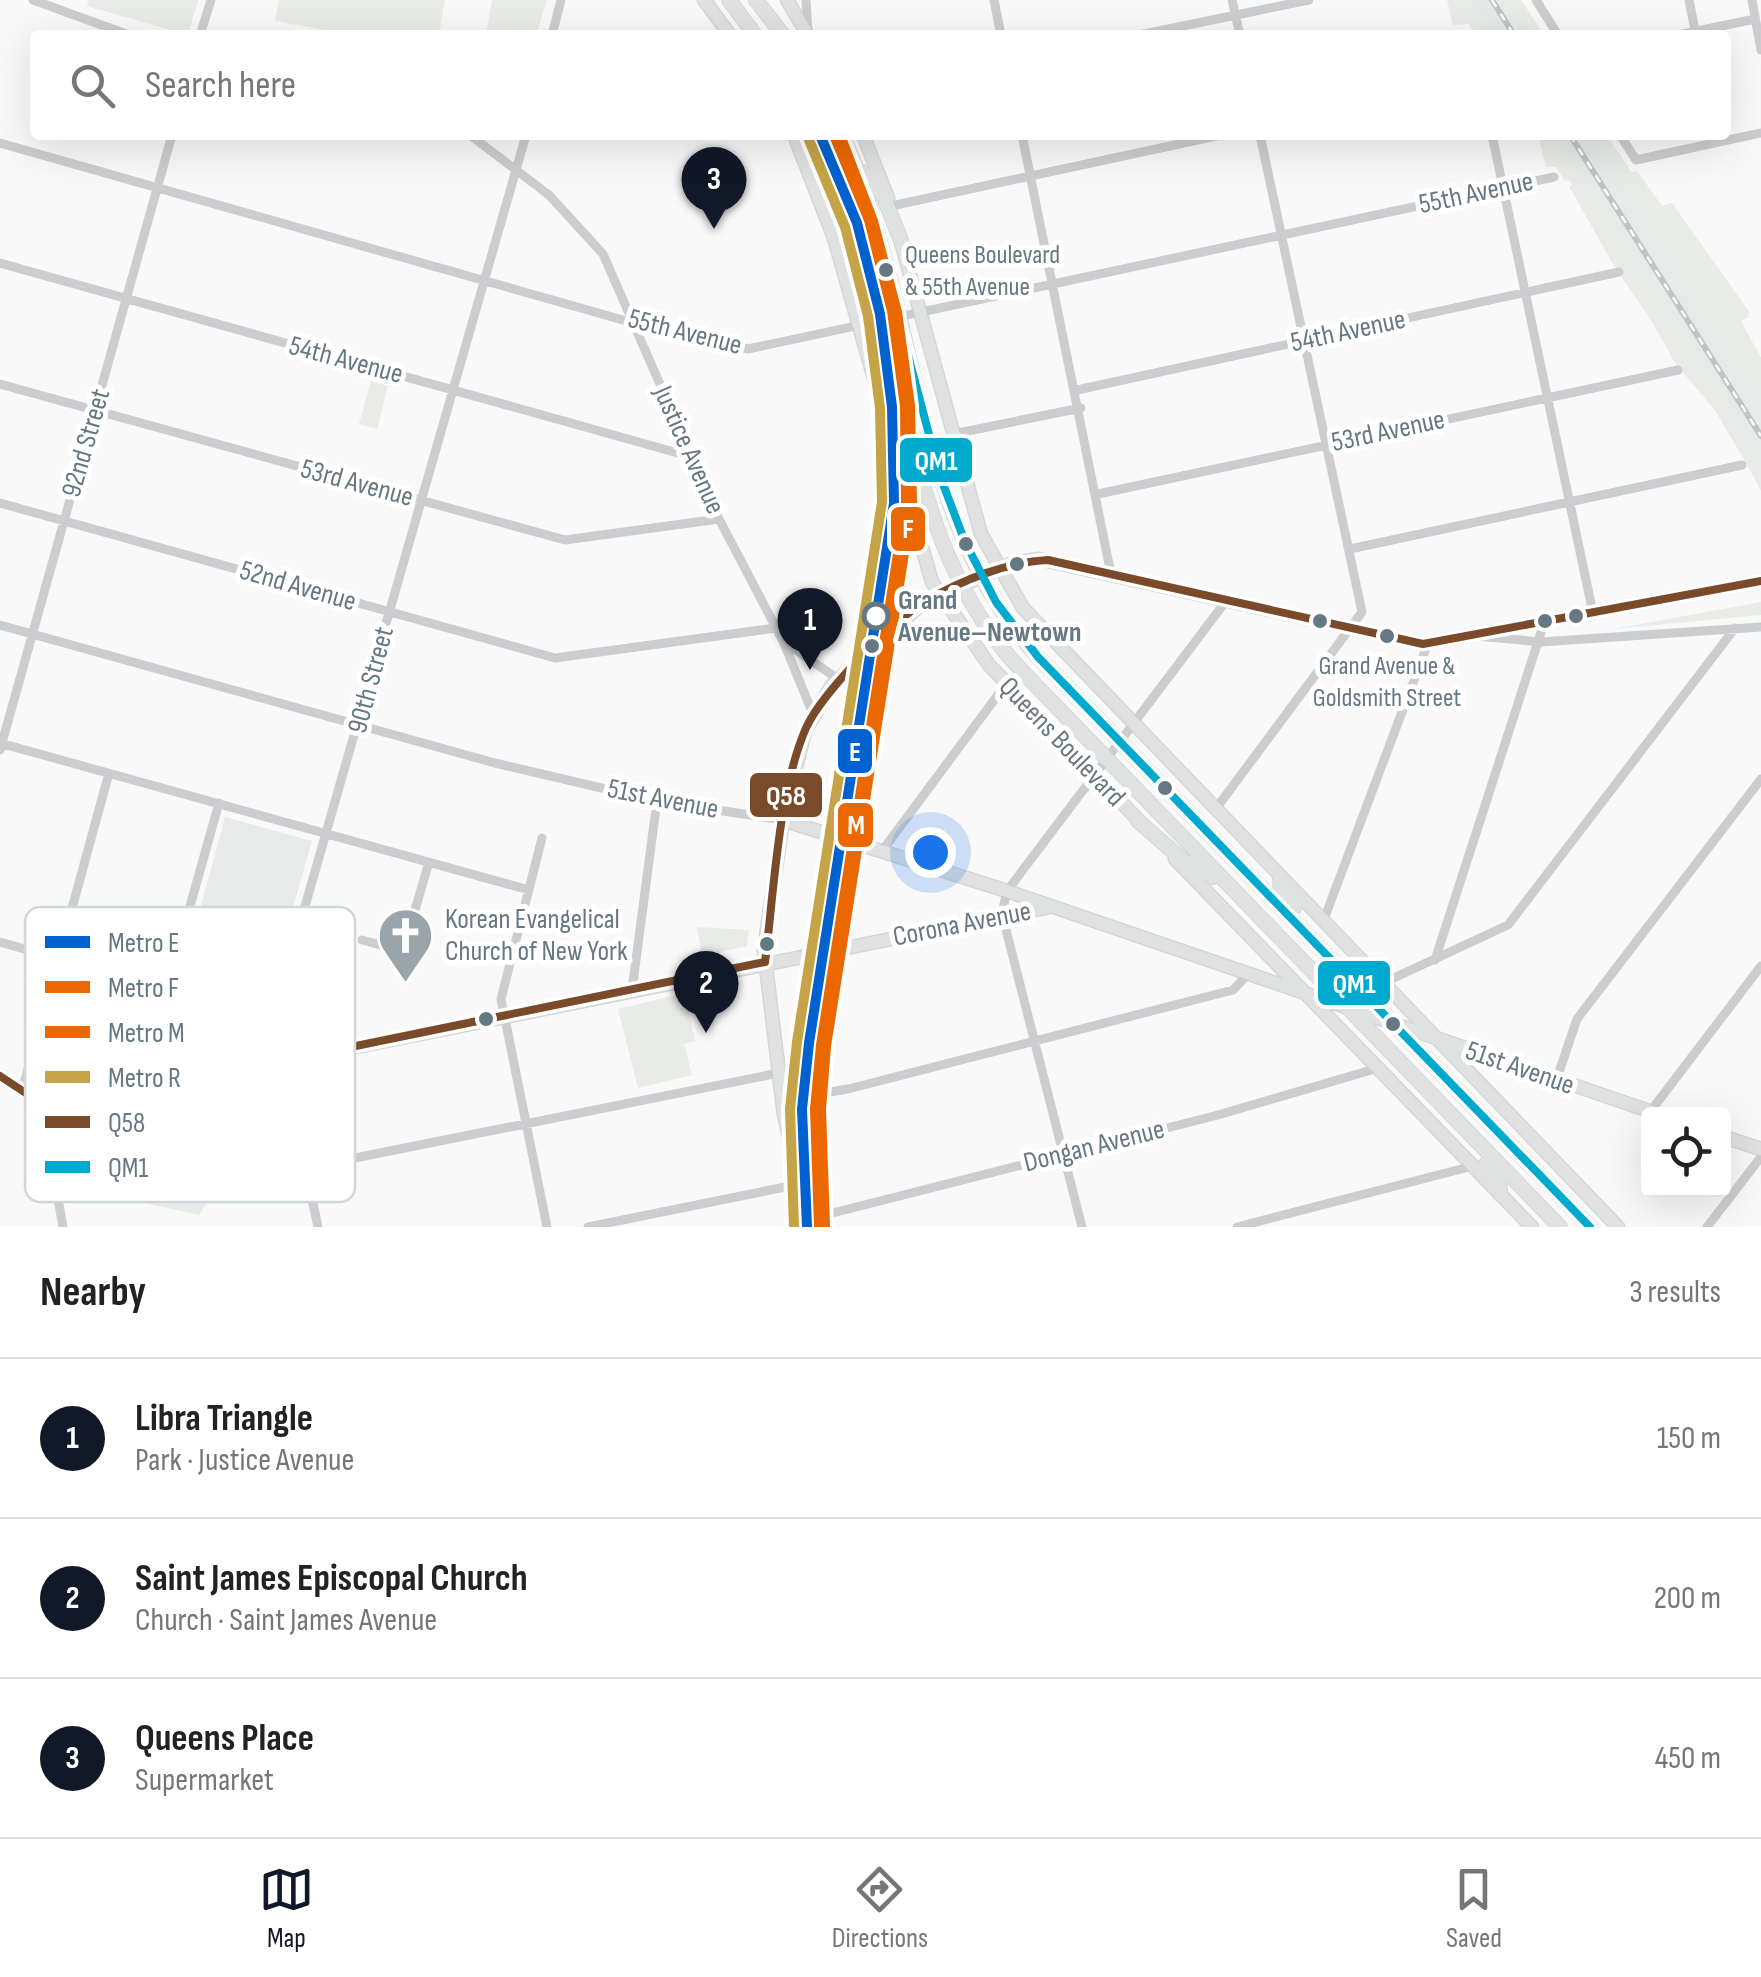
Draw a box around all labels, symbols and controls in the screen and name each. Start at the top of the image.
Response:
search box [30,30,1731,140]
icon: search [65,58,120,113]
text: Search here [145,63,296,108]
pin: 3 [682,146,746,229]
street label: 55th Avenue [1416,165,1536,221]
place label: Queens Boulevard & 55th Avenue [905,240,1060,303]
marker: Queens Boulevard & 55th Avenue [876,260,896,280]
street label: 55th Avenue [625,302,745,362]
street label: 54th Avenue [1288,303,1408,359]
street label: 54th Avenue [285,329,407,391]
street label: Justice Avenue [646,380,732,519]
street label: 92nd Street [55,385,117,501]
street label: 53rd Avenue [1328,403,1448,459]
line badge: QM1 [898,436,974,484]
text: QM1 [914,445,958,478]
street label: 53rd Avenue [297,452,417,514]
line badge: F [889,505,927,553]
text: F [902,513,914,546]
unlabelled marker [956,534,976,554]
street label: 52nd Avenue [236,554,360,618]
unlabelled marker [1007,554,1027,574]
place label: Grand Avenue–Newtown [897,584,1081,649]
pin: 1 [778,588,842,670]
marker: Grand Avenue–Newtown [863,603,889,629]
unlabelled marker [1566,606,1586,626]
unlabelled marker [1310,611,1330,631]
unlabelled marker [1535,611,1555,631]
street label: 90th Street [341,623,401,737]
marker: Grand Avenue & Goldsmith Street [1377,626,1397,646]
unlabelled marker [862,636,882,656]
place label: Grand Avenue & Goldsmith Street [1313,651,1461,714]
street label: Queens Boulevard [992,670,1132,814]
line badge: E [836,727,874,775]
text: E [849,736,861,769]
line badge: Q58 [748,771,824,819]
street label: 51st Avenue [605,772,721,826]
unlabelled marker [1155,778,1175,798]
text: Q58 [766,780,806,813]
line badge: M [836,801,875,849]
text: M [847,809,865,842]
your location [905,827,956,878]
street label: Corona Avenue [890,894,1034,954]
place label: Korean Evangelical Church of New York [445,903,628,968]
church icon: Korean Evangelical Church of New York [376,905,436,984]
legend [25,907,355,1202]
text: Metro E [108,927,180,960]
unlabelled marker [757,934,777,954]
pin: 2 [674,950,738,1033]
line badge: QM1 [1316,959,1392,1007]
text: QM1 [1332,968,1376,1001]
text: Metro F [108,972,179,1005]
unlabelled marker [476,1009,496,1029]
unlabelled marker [1383,1014,1403,1034]
text: Metro M [108,1017,185,1050]
street label: 51st Avenue [1461,1034,1579,1102]
text: Metro R [108,1062,181,1095]
text: Q58 [108,1107,145,1140]
map controls [1641,1107,1731,1197]
button: locate [1641,1107,1731,1197]
street label: Dongan Avenue [1020,1113,1168,1179]
text: QM1 [108,1152,148,1185]
text: Nearby [40,1267,146,1318]
text: 3 results [1629,1273,1721,1312]
text: Libra Triangle [135,1396,313,1441]
text: 1 [66,1419,79,1458]
text: 150 m [1657,1419,1721,1458]
text: Park · Justice Avenue [135,1441,354,1480]
text: Saint James Episcopal Church [135,1556,528,1601]
text: 2 [65,1579,80,1618]
text: 200 m [1654,1579,1721,1618]
text: Church · Saint James Avenue [135,1601,437,1640]
text: Queens Place [135,1716,314,1761]
text: 3 [65,1739,80,1778]
text: 450 m [1655,1739,1721,1778]
text: Supermarket [135,1761,274,1800]
tab: Map [259,1862,314,1955]
tab: Directions [832,1862,928,1955]
tab: Saved [1446,1862,1502,1955]

